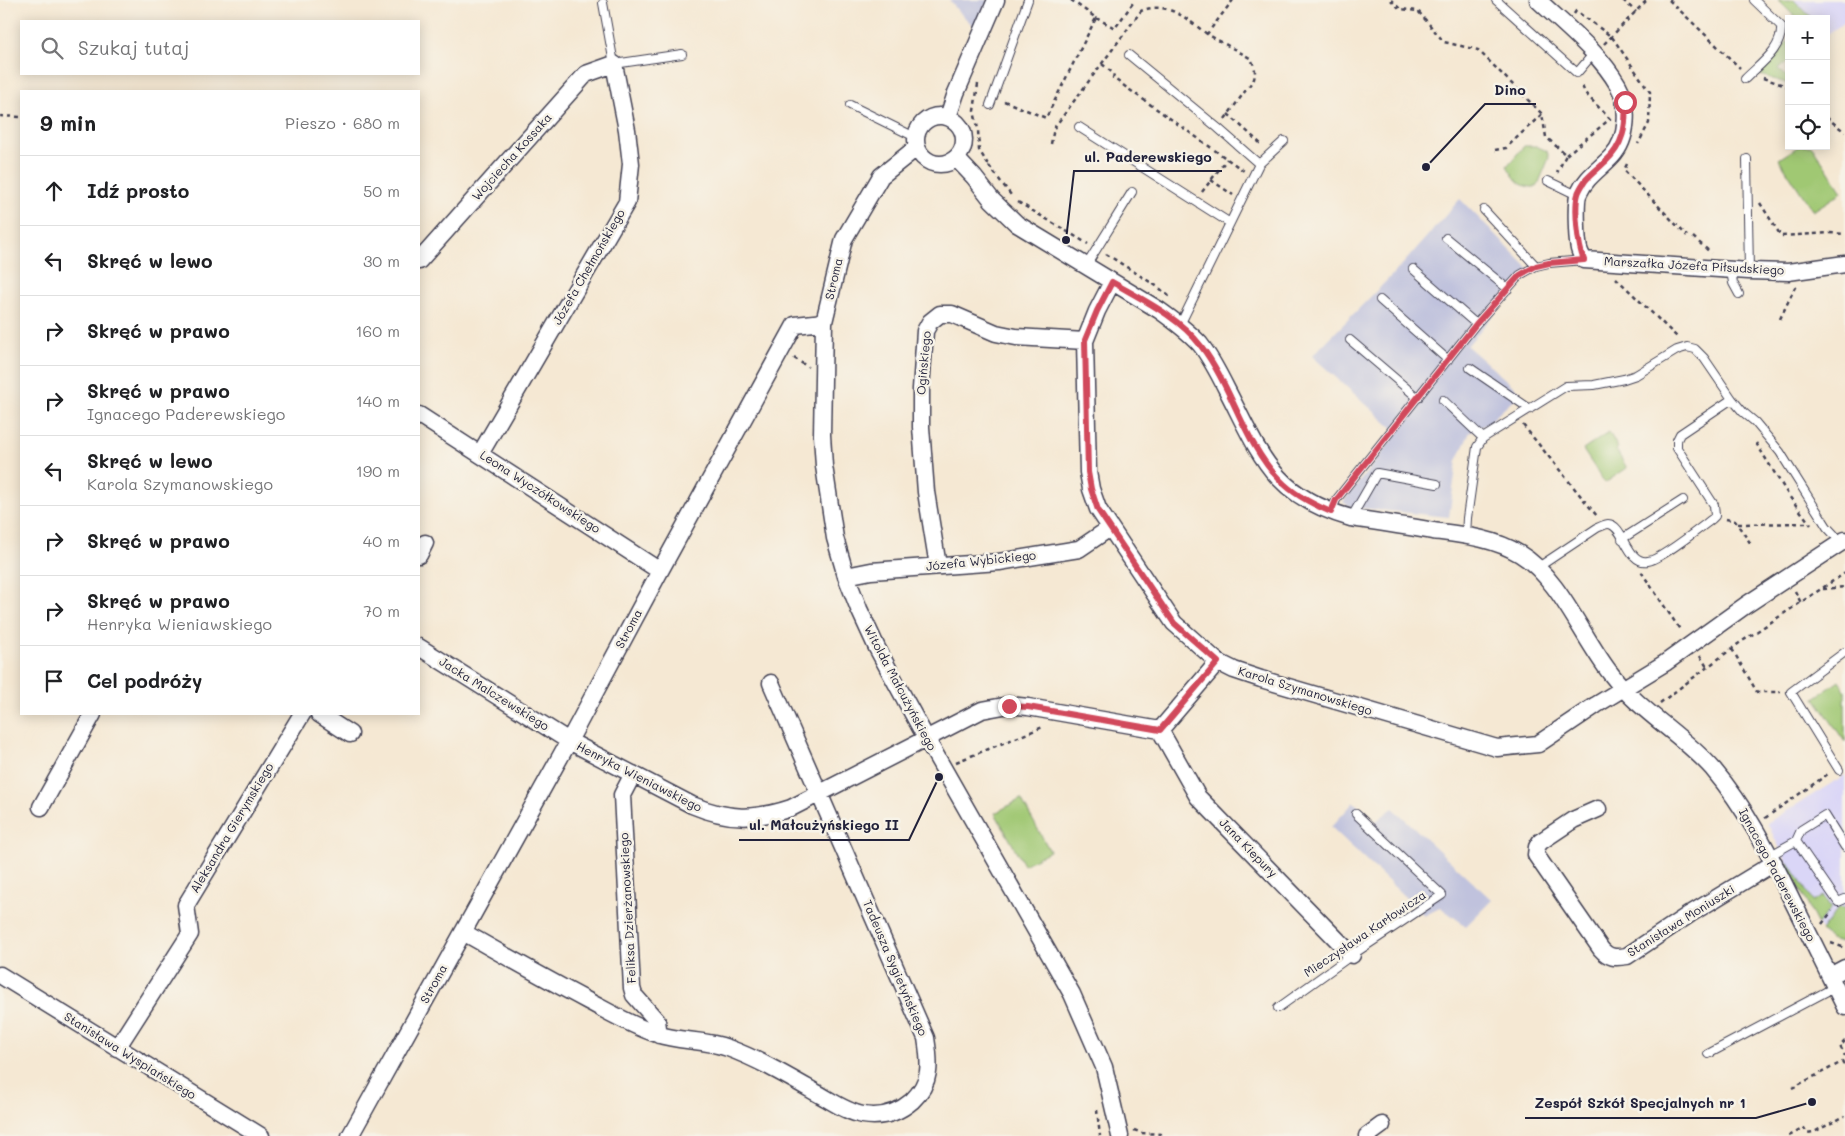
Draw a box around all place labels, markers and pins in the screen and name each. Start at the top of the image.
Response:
callout: Dino [1485,75,1536,104]
callout: ul. Paderewskiego [1074,142,1222,171]
callout: ul. Małcużyńskiego II [739,811,909,840]
callout: Zespół Szkół Specjalnych nr 1 [1525,1089,1756,1118]

